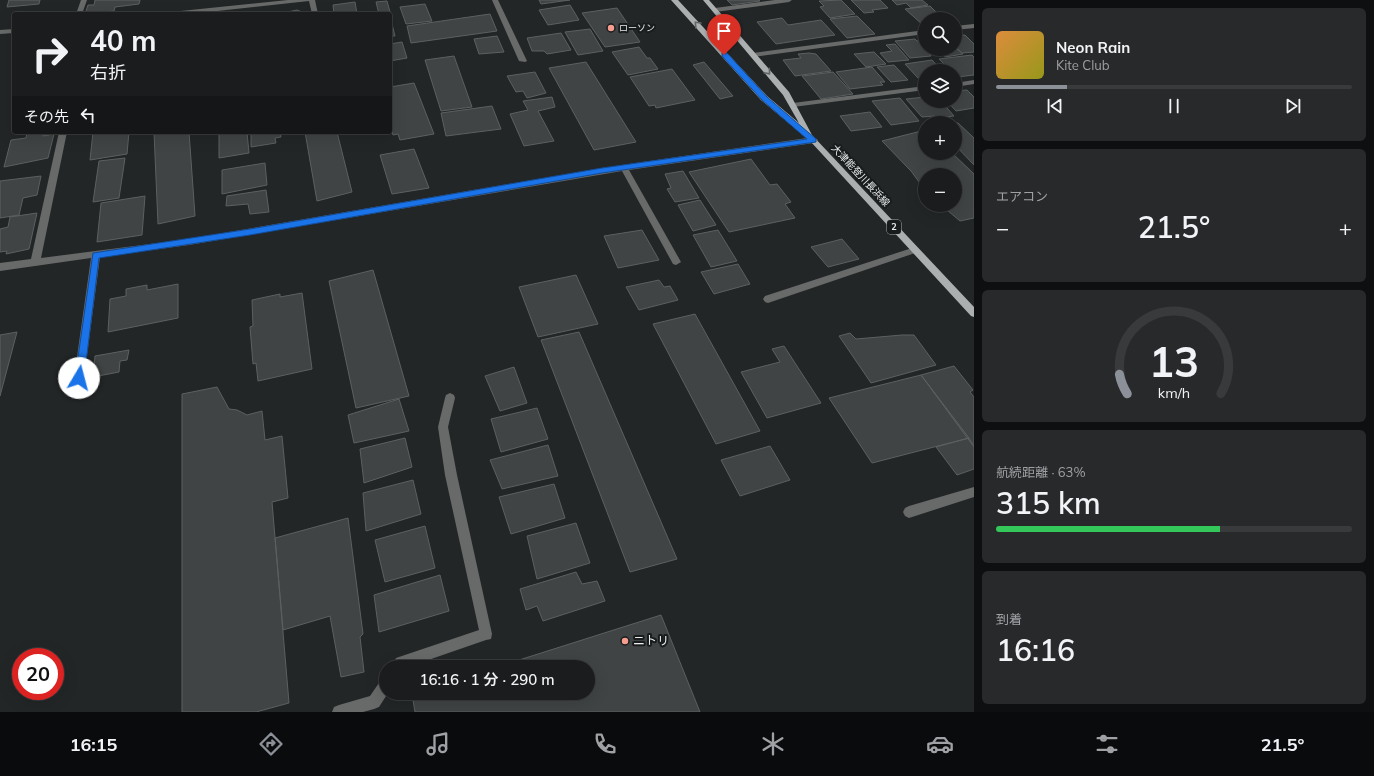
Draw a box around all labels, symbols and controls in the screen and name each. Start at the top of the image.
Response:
map controls [918,12,962,212]
button: search [918,12,962,56]
pin [707,14,741,55]
icon: arrive [713,20,735,42]
place label: ローソン [619,22,655,33]
one-way arrow [694,22,701,29]
text: 40 m [90,23,156,58]
marker: ローソン [606,23,616,33]
icon: right [24,28,76,80]
text: Neon Rain [1056,38,1130,57]
text: Kite Club [1056,57,1110,73]
text: 右折 [90,61,126,84]
button: layers [918,64,962,108]
one-way arrow [763,68,770,75]
icon: previous [1044,95,1066,117]
icon: pause [1163,95,1185,117]
icon: next [1282,95,1304,117]
icon: left [77,104,99,126]
text: その先 [24,107,69,126]
button: + [918,116,962,160]
street label: 大津能登川長浜線 [829,142,893,209]
button: − [918,168,962,212]
text: エアコン [996,188,1048,204]
text: 21.5° [1138,208,1210,246]
text: − [996,214,1009,242]
text: + [1339,214,1352,242]
road number: 2 [887,220,901,234]
text: 13 [1149,335,1199,387]
position arrow [58,357,100,399]
text: km/h [1158,384,1190,402]
text: 航続距離 · 63% [996,464,1086,480]
text: 315 km [996,484,1101,522]
text: 到着 [996,611,1022,627]
text: 16:16 [996,631,1075,669]
place label: ニトリ [633,633,669,648]
marker: ニトリ [620,636,630,646]
speed limit sign: 20 [12,648,64,700]
text: 16:16 · 1 分 · 290 m [419,670,555,689]
icon: directions [257,730,285,758]
icon: music [424,730,452,758]
icon: phone [591,730,619,758]
icon: climate [759,730,787,758]
icon: car [926,730,954,758]
icon: filters [1093,730,1121,758]
text: 16:15 [70,733,117,756]
text: 21.5° [1261,733,1304,756]

